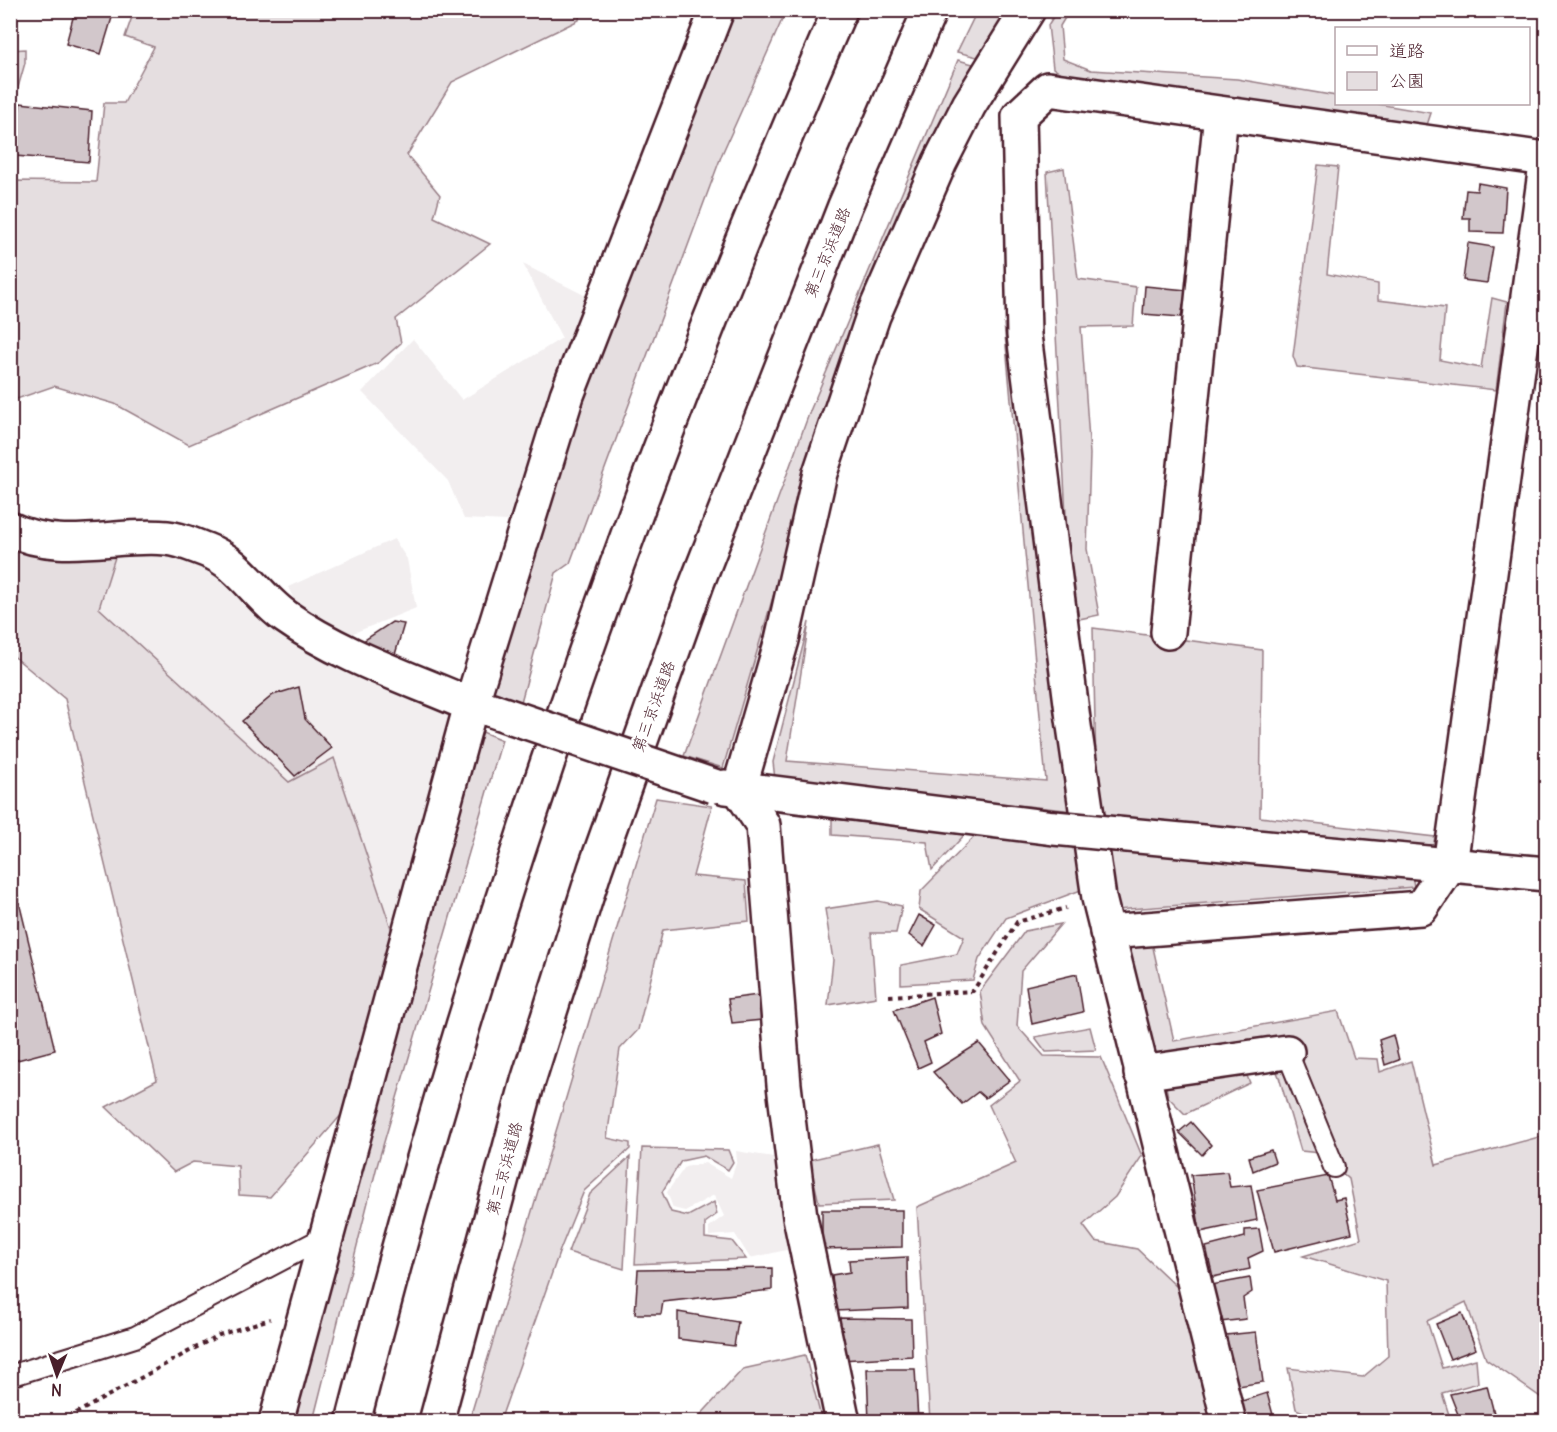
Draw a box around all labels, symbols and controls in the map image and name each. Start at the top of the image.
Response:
legend [1335,27,1530,105]
text: 道路 [1389,39,1425,62]
text: 公園 [1389,69,1425,92]
street label: 第三京浜道路 [800,204,854,300]
street label: 第三京浜道路 [627,657,679,755]
street label: 第三京浜道路 [482,1119,526,1217]
north arrow [27,1345,87,1405]
text: N [51,1380,62,1400]

